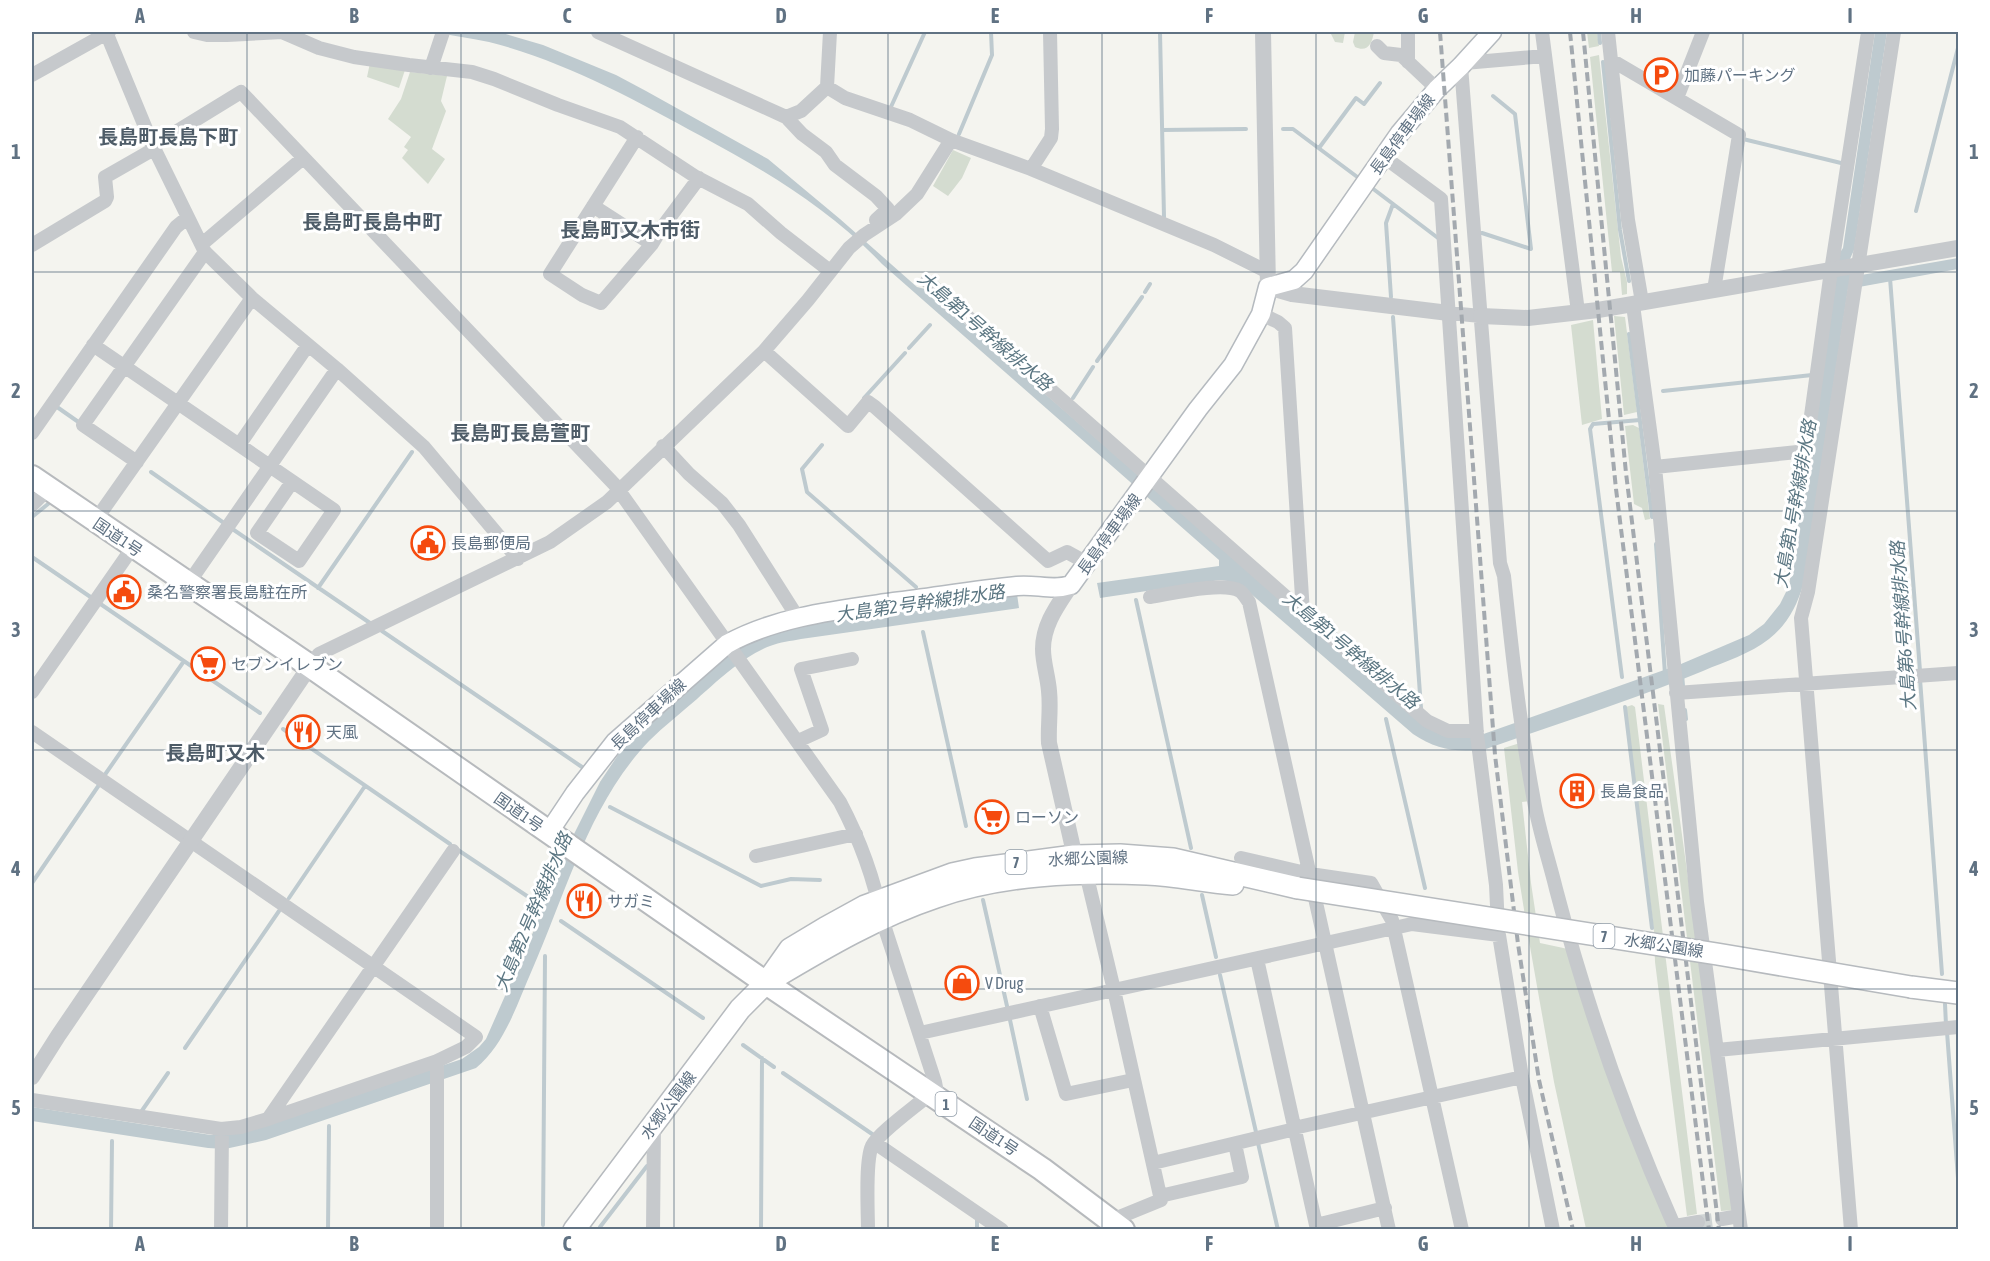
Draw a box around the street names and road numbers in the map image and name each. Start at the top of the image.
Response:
street label: 長島停車場線 [1366,90,1438,178]
street label: 長島停車場線 [1074,490,1144,578]
street label: 国道1号 [90,514,146,560]
street label: 長島停車場線 [607,675,689,753]
street label: 国道1号 [491,789,547,835]
street label: 水郷公園線 [1048,848,1128,868]
road number: 7 [1006,850,1026,874]
road number: 7 [1594,924,1614,948]
street label: 水郷公園線 [1623,930,1705,960]
street label: 水郷公園線 [637,1068,699,1142]
road number: 1 [936,1092,956,1116]
street label: 国道1号 [966,1113,1022,1159]

